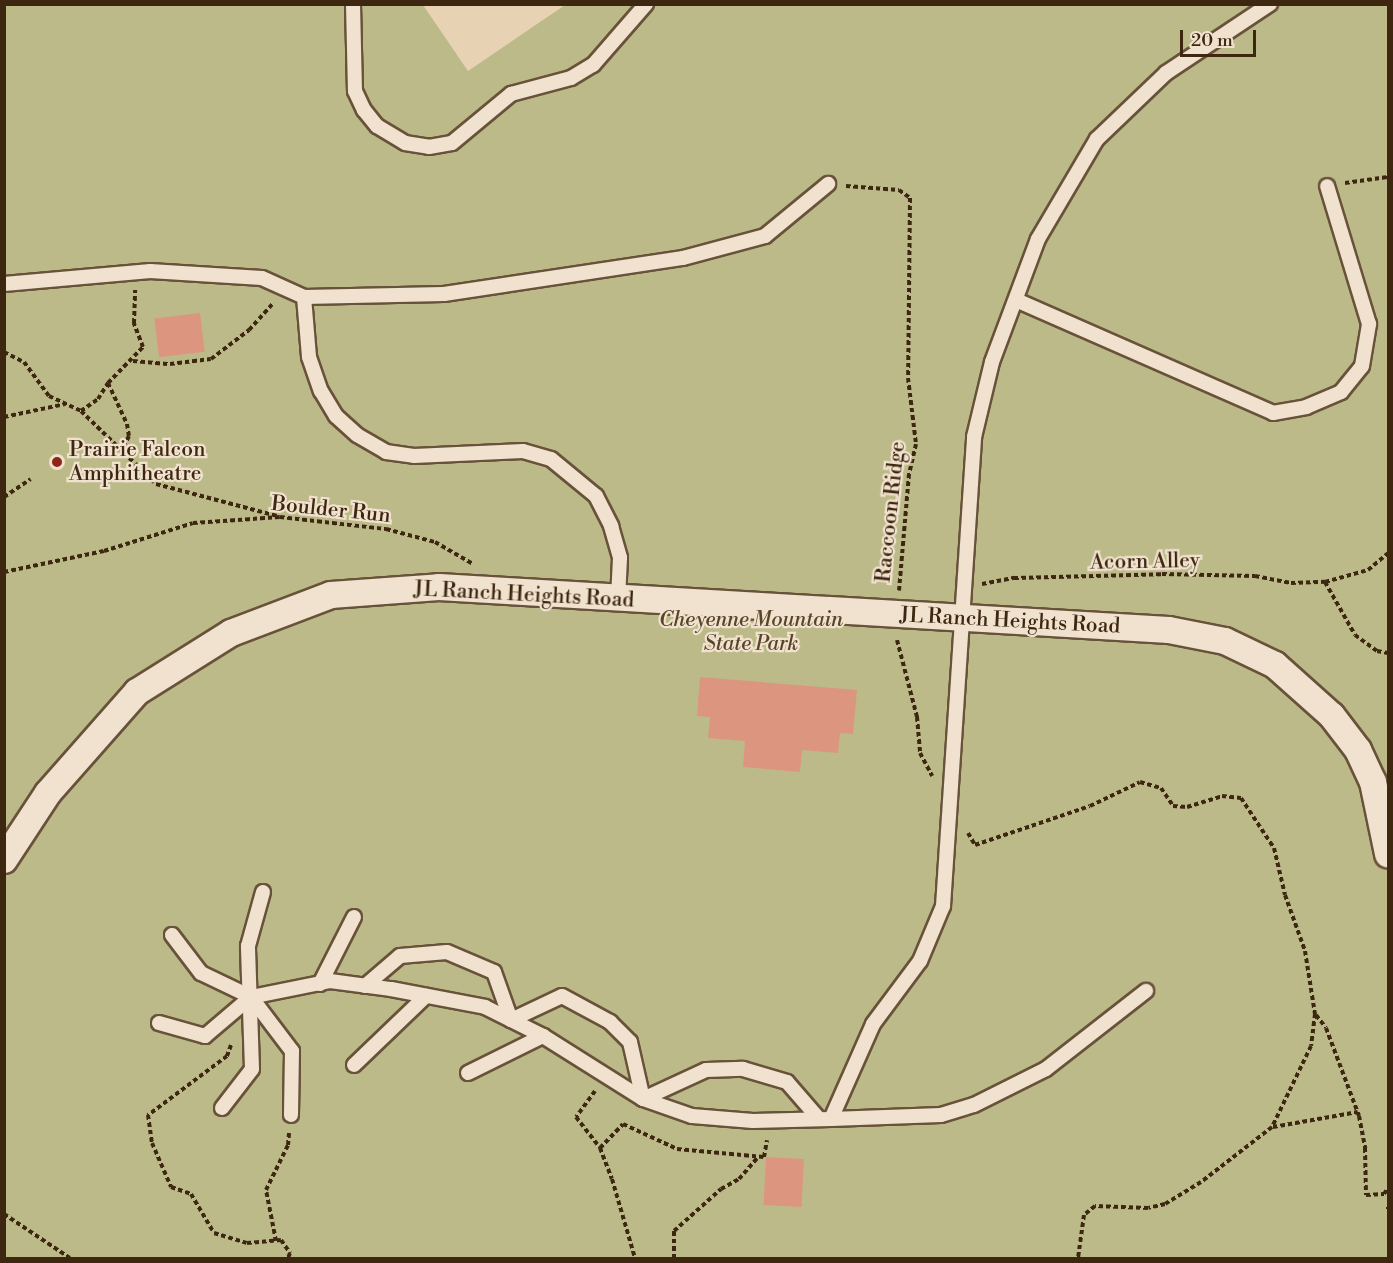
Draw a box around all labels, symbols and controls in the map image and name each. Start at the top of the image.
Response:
scale bar [1183,18,1260,56]
text: 20 m [1191,29,1233,52]
place label: Prairie Falcon Amphitheatre [69,437,205,487]
street label: Raccoon Ridge [871,440,911,584]
marker: Prairie Falcon Amphitheatre [50,455,64,469]
street label: Boulder Run [270,491,392,529]
street label: Acorn Alley [1090,548,1200,576]
street label: JL Ranch Heights Road [413,577,635,613]
street label: JL Ranch Heights Road [899,603,1121,639]
park label: Cheyenne Mountain State Park [659,607,843,657]

